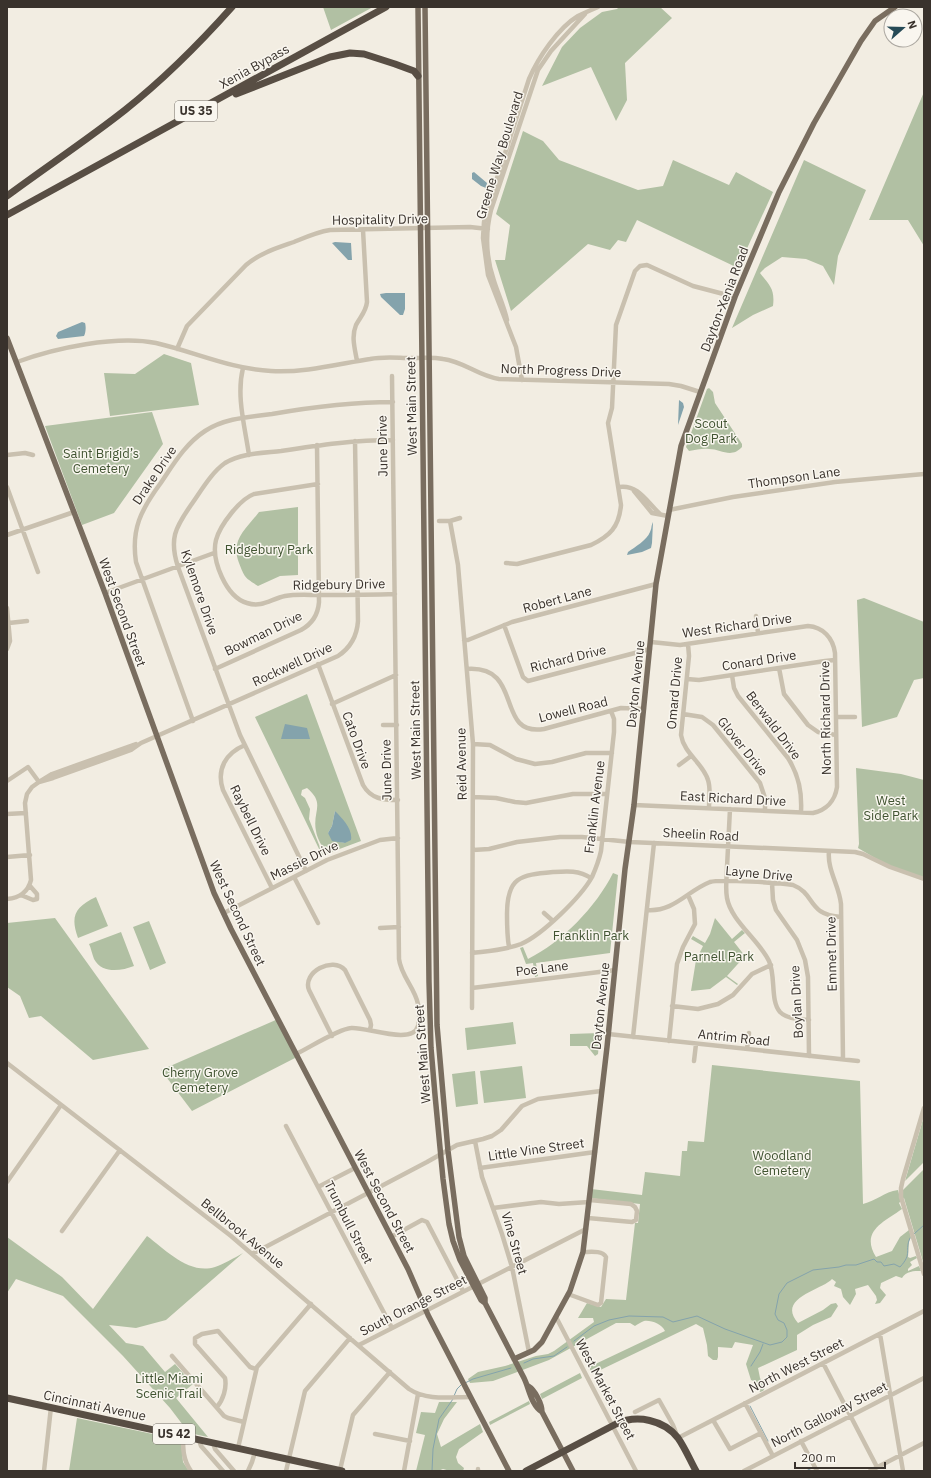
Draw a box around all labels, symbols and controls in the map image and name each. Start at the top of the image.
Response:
north arrow [883,8,923,48]
text: N [904,18,920,31]
street label: Xenia Bypass [216,40,292,93]
street label: Greene Way Boulevard [472,89,527,221]
road number: US 35 [175,101,217,121]
street label: Hospitality Drive [332,210,428,229]
street label: Dayton-Xenia Road [697,244,752,354]
street label: West Main Street [402,356,421,456]
street label: North Progress Drive [500,360,622,381]
street label: June Drive [373,415,392,477]
park label: Scout Dog Park [685,415,737,447]
street label: Drake Drive [129,443,180,508]
park label: Saint Brigid’s Cemetery [63,445,139,477]
street label: Thompson Lane [747,463,841,492]
park label: Ridgebury Park [225,541,314,558]
street label: Kylemore Drive [177,547,222,637]
street label: West Second Street [95,555,150,669]
street label: Ridgebury Drive [293,575,385,594]
street label: Robert Lane [521,582,593,617]
street label: Bowman Drive [221,607,305,660]
street label: West Richard Drive [681,609,793,642]
street label: Rockwell Drive [250,639,335,690]
street label: Dayton Avenue [622,640,649,729]
street label: Richard Drive [528,641,608,676]
street label: Conard Drive [721,646,798,675]
street label: Omard Drive [663,656,686,730]
street label: North Richard Drive [816,661,835,775]
street label: West Main Street [406,680,425,780]
street label: Berwald Drive [742,688,805,763]
street label: Lowell Road [537,693,609,726]
street label: Cato Drive [338,709,375,771]
street label: Glover Drive [714,713,772,779]
street label: Reid Avenue [452,728,471,800]
street label: June Drive [377,739,396,801]
street label: Franklin Avenue [580,760,609,855]
street label: Raybell Drive [226,782,275,858]
street label: East Richard Drive [679,787,787,810]
park label: West Side Park [864,792,919,824]
street label: Sheelin Road [662,824,740,845]
street label: Massie Drive [267,837,341,884]
street label: West Second Street [206,858,269,969]
street label: Layne Drive [725,862,793,885]
street label: Emmet Drive [822,916,841,992]
park label: Franklin Park [553,927,629,944]
park label: Parnell Park [684,948,754,965]
street label: Poe Lane [515,957,569,980]
street label: Dayton Avenue [587,962,614,1051]
street label: Boylan Drive [786,965,807,1039]
street label: West Main Street [411,1004,434,1104]
street label: Antrim Road [697,1025,771,1050]
park label: Cherry Grove Cemetery [162,1064,238,1096]
street label: Little Vine Street [487,1134,585,1165]
street label: West Second Street [350,1147,419,1256]
park label: Woodland Cemetery [753,1147,811,1179]
street label: Trumbull Street [320,1178,377,1267]
street label: Bellbrook Avenue [197,1194,288,1272]
street label: Vine Street [497,1210,532,1276]
street label: South Orange Street [357,1271,470,1340]
street label: North West Street [746,1334,847,1397]
street label: West Market Street [572,1336,639,1443]
park label: Little Miami Scenic Trail [135,1370,203,1402]
street label: North Galloway Street [768,1378,890,1451]
street label: Cincinnati Avenue [42,1386,148,1425]
road number: US 42 [153,1424,195,1444]
scale bar [795,1444,885,1470]
text: 200 m [801,1450,836,1465]

